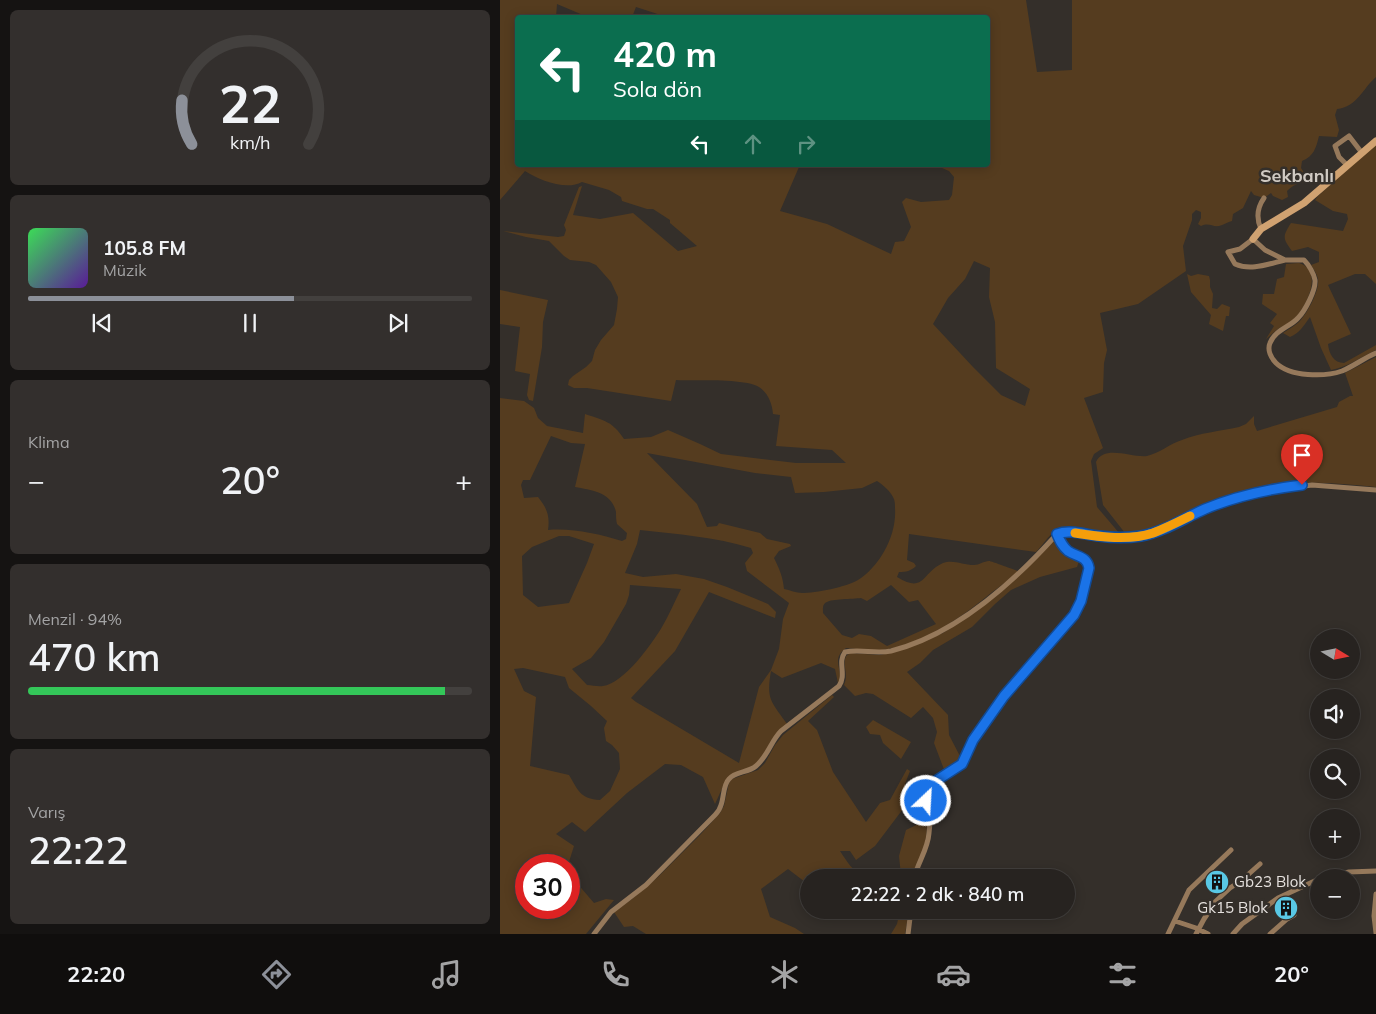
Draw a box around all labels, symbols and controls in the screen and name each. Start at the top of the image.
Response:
text: 420 m [613,32,717,76]
icon: left [530,35,595,100]
text: 22 [219,71,281,136]
text: Sola dön [613,75,702,103]
icon: left [686,130,714,158]
icon: ahead [739,130,767,158]
icon: right [792,130,820,158]
text: km/h [230,131,270,153]
district label: Sekbanlı [1260,164,1334,187]
text: 105.8 FM [103,236,186,260]
text: Müzik [103,260,146,280]
icon: previous [88,309,116,337]
icon: pause [236,309,264,337]
icon: next [384,309,412,337]
text: Klima [28,432,70,452]
pin [1281,434,1323,485]
icon: arrive [1288,441,1316,469]
text: 20° [220,456,280,504]
text: − [28,463,45,498]
text: + [455,463,472,498]
text: Menzil · 94% [28,609,122,629]
north arrow [1310,629,1360,679]
map controls [1310,629,1360,919]
text: 470 km [28,633,161,681]
button: sound [1310,689,1360,739]
button: search [1310,749,1360,799]
position arrow [899,774,951,826]
text: Varış [28,802,65,822]
button: + [1310,809,1360,859]
text: 22:22 [28,826,128,874]
speed limit sign: 30 [515,854,580,919]
building icon: Gb23 Blok [1204,869,1230,895]
button: − [1310,869,1360,919]
place label: Gb23 Blok [1234,872,1306,891]
text: 22:22 · 2 dk · 840 m [851,882,1024,906]
building icon: Gk15 Blok [1273,895,1299,921]
place label: Gk15 Blok [1197,898,1268,917]
icon: directions [259,957,294,992]
icon: music [429,957,464,992]
icon: phone [598,957,633,992]
icon: climate [767,957,802,992]
icon: car [936,957,971,992]
icon: filters [1105,957,1140,992]
text: 22:20 [67,960,125,988]
text: 20° [1274,960,1309,988]

